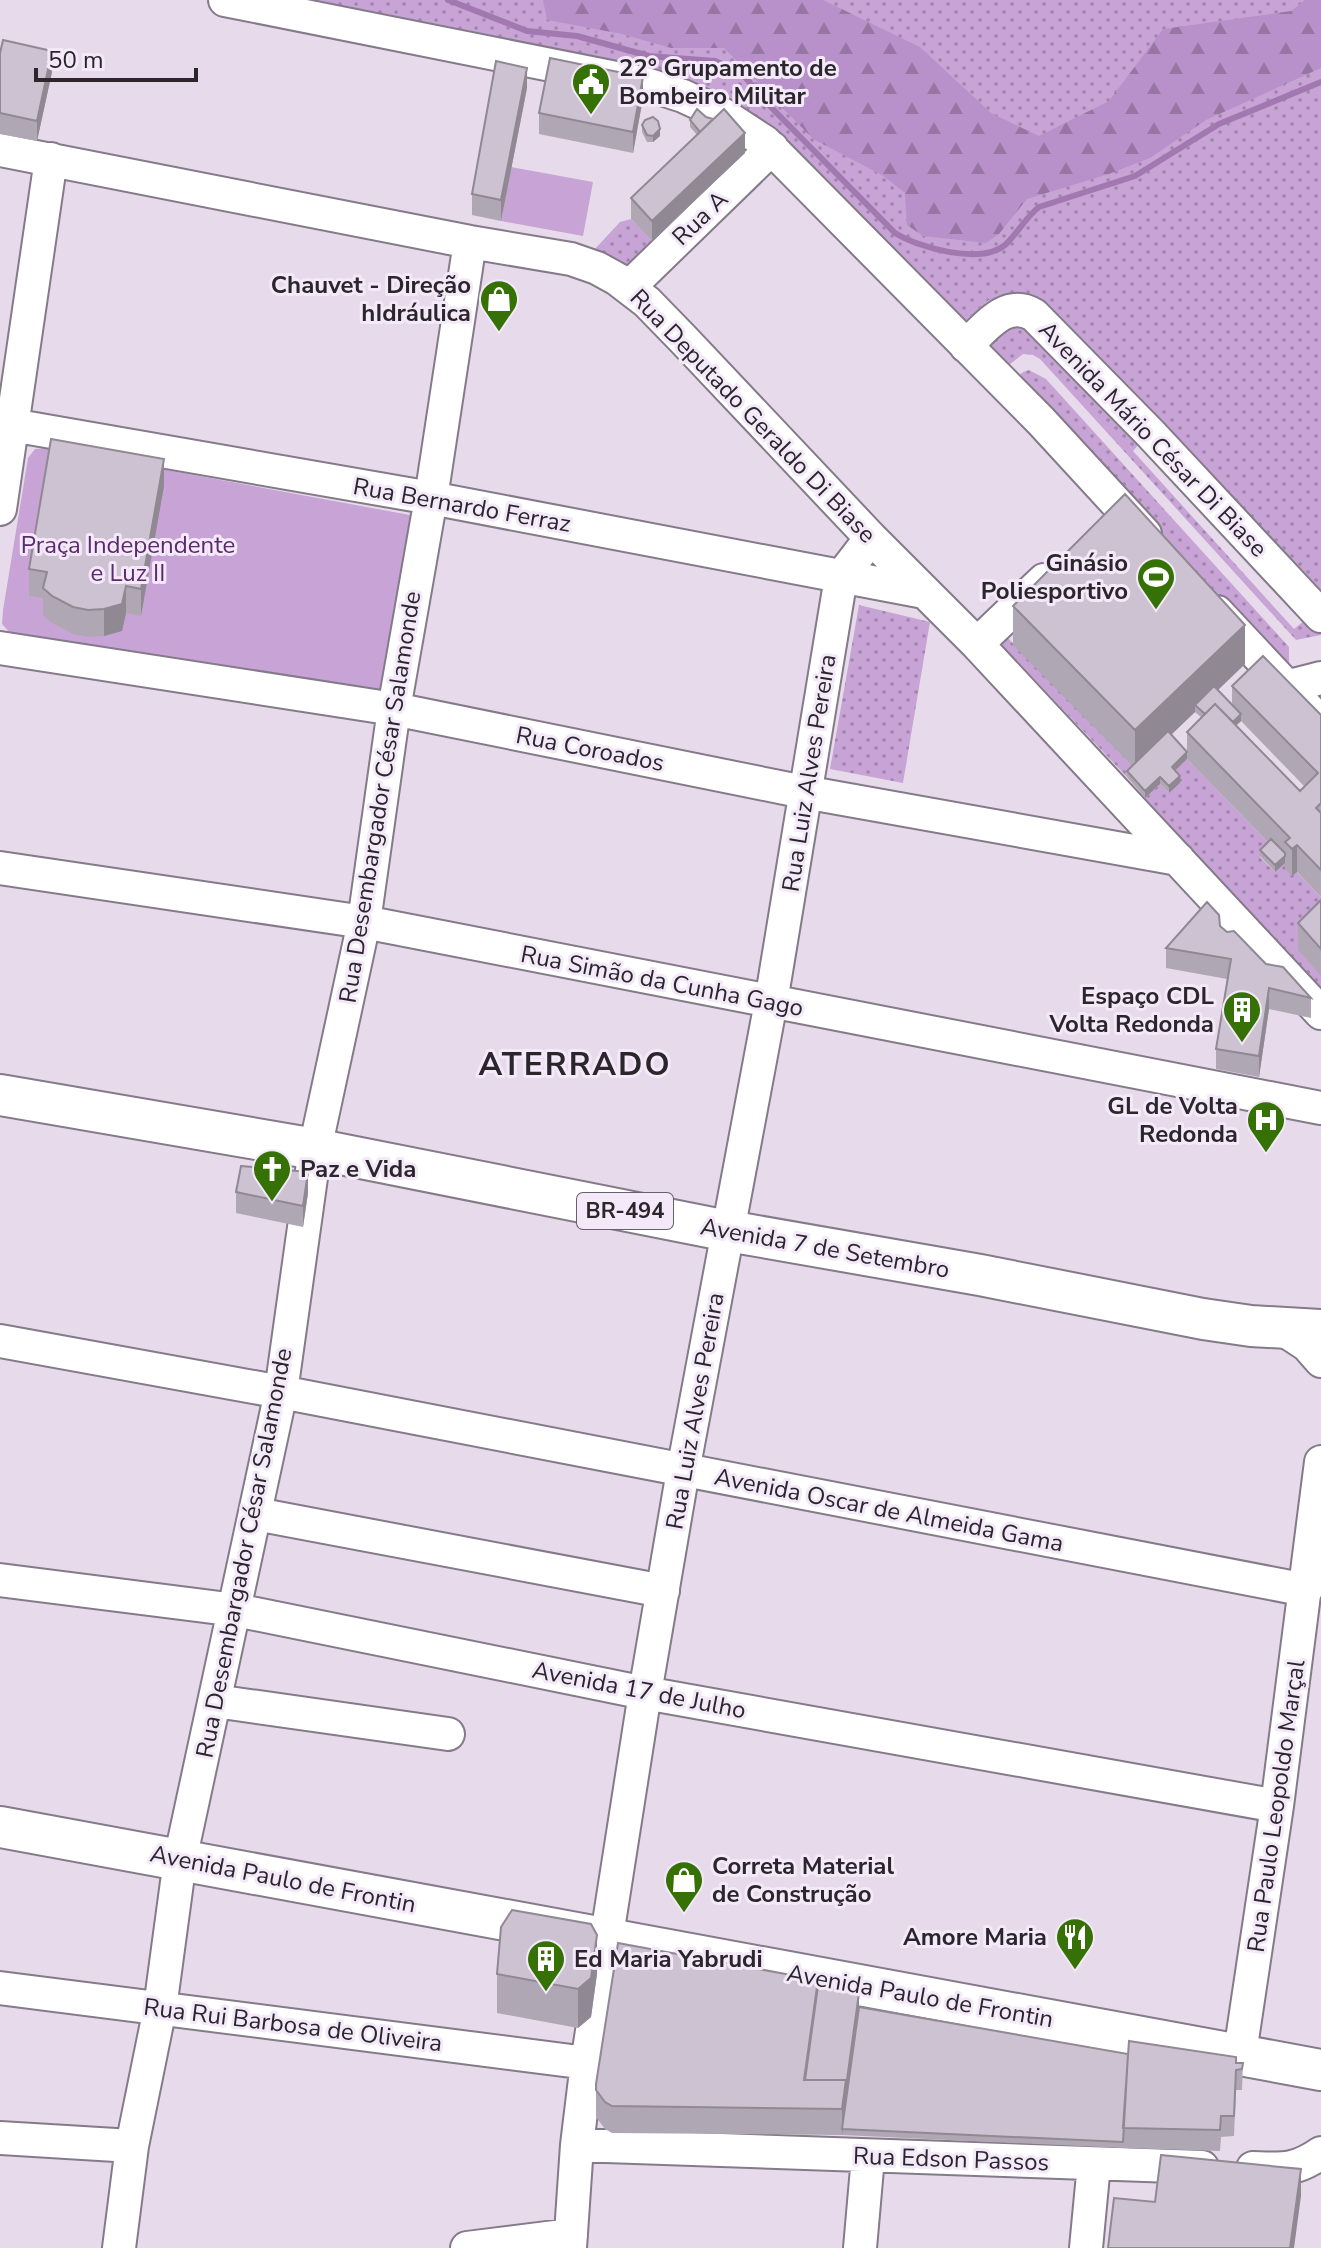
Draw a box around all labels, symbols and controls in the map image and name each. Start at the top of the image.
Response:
scale bar [36,32,196,82]
text: 50 m [48,44,104,76]
place label: 22° Grupamento de Bombeiro Militar [619,52,837,112]
public building icon: 22° Grupamento de Bombeiro Militar [570,61,612,116]
street label: Rua A [665,183,735,252]
place label: Chauvet - Direção hIdráulica [271,269,471,329]
shop icon: Chauvet - Direção hIdráulica [478,278,520,333]
street label: Rua Deputado Geraldo Di Biase [623,282,883,550]
street label: Avenida Mário César Di Biase [1032,314,1274,564]
street label: Rua Bernardo Ferraz [351,470,573,540]
park label: Praça Independente e Luz II [21,529,235,589]
place label: Ginásio Poliesportivo [981,547,1128,607]
sports icon: Ginásio Poliesportivo [1135,556,1177,611]
street label: Rua Desembargador César Salamonde [332,589,428,1005]
street label: Rua Luiz Alves Pereira [774,652,844,894]
street label: Rua Coroados [513,719,667,779]
street label: Rua Simão da Cunha Gago [518,938,806,1024]
place label: Espaço CDL Volta Redonda [1048,980,1215,1040]
building icon: Espaço CDL Volta Redonda [1221,989,1263,1044]
district label: ATERRADO [478,1043,672,1086]
place label: GL de Volta Redonda [1107,1090,1238,1150]
hospital icon: GL de Volta Redonda [1245,1099,1287,1154]
church icon: Paz e Vida [251,1148,293,1203]
place label: Paz e Vida [300,1153,416,1185]
road number: BR-494 [577,1193,673,1229]
street label: Avenida 7 de Setembro [698,1210,952,1286]
street label: Rua Luiz Alves Pereira [658,1290,732,1532]
street label: Rua Desembargador César Salamonde [189,1345,299,1761]
street label: Avenida Oscar de Almeida Gama [712,1460,1066,1560]
street label: Avenida 17 de Julho [529,1654,749,1726]
street label: Rua Paulo Leopoldo Marçal [1240,1658,1312,1954]
street label: Avenida Paulo de Frontin [147,1838,419,1920]
place label: Correta Material de Construção [712,1850,894,1910]
shop icon: Correta Material de Construção [663,1859,705,1914]
restaurant icon: Amore Maria [1054,1916,1096,1971]
place label: Amore Maria [903,1921,1047,1953]
building icon: Ed Maria Yabrudi [525,1938,567,1993]
place label: Ed Maria Yabrudi [574,1943,763,1975]
street label: Avenida Paulo de Frontin [784,1957,1056,2035]
street label: Rua Rui Barbosa de Oliveira [142,1991,444,2059]
street label: Rua Edson Passos [852,2140,1050,2178]

